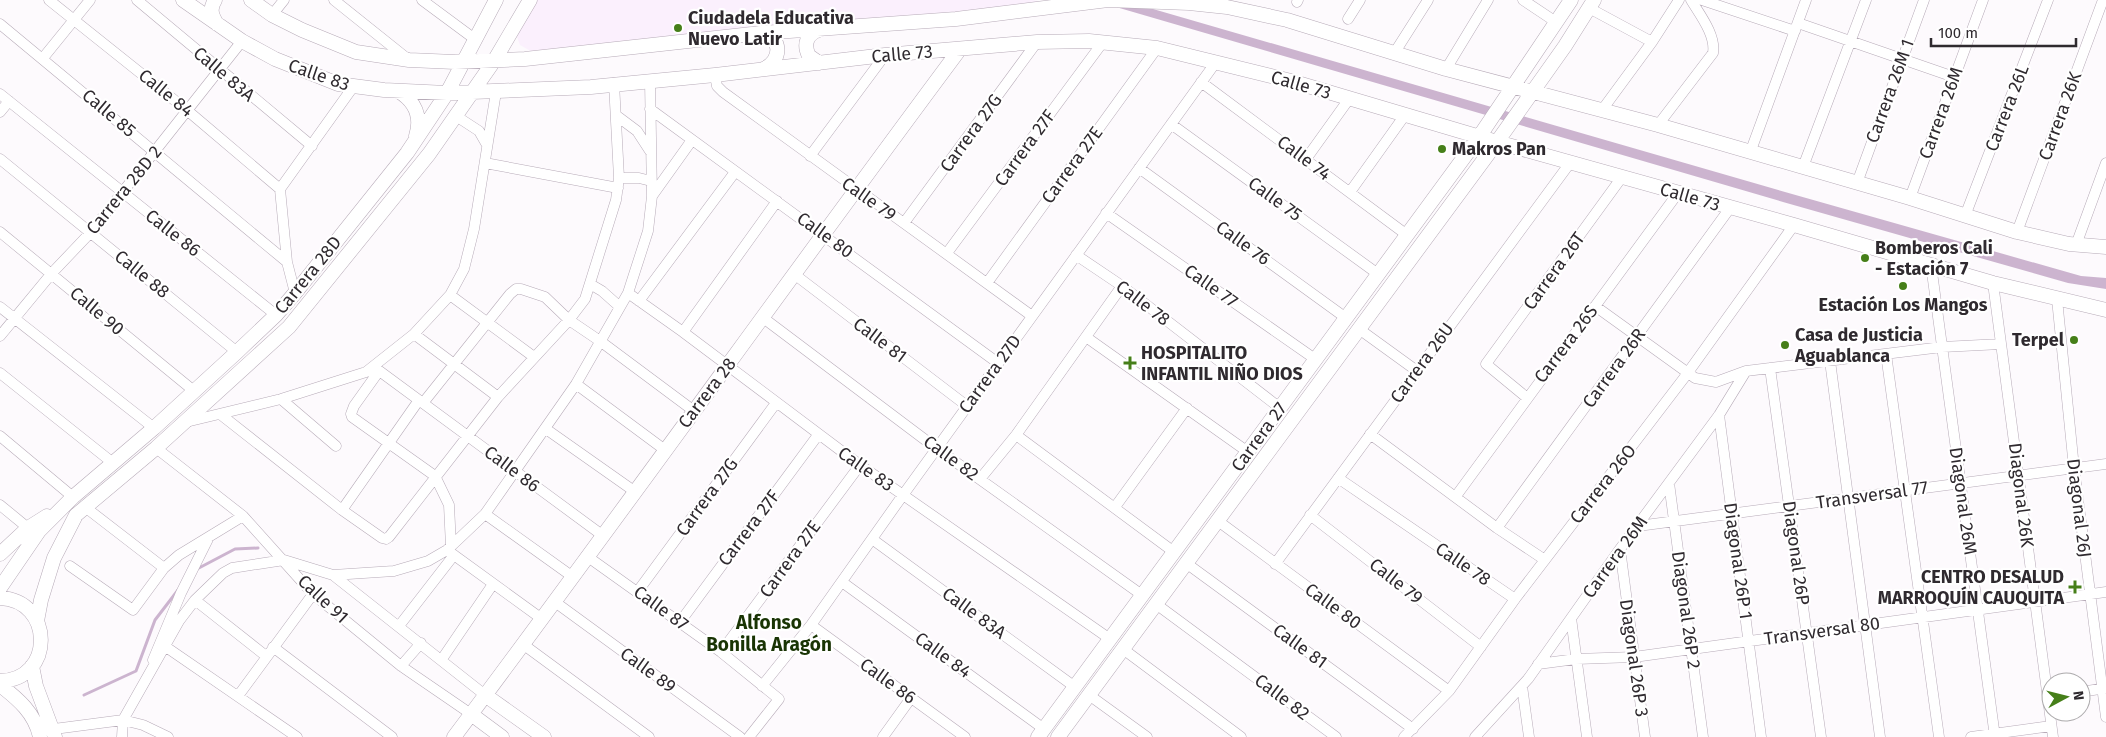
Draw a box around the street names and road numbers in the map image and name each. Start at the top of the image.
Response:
street label: Carrera 26M 1 [1861,36,1919,146]
street label: Calle 73 [870,40,934,68]
street label: Calle 83A [189,42,260,107]
street label: Calle 83 [285,54,353,96]
street label: Carrera 26L [1980,61,2034,155]
street label: Calle 84 [134,64,198,122]
street label: Carrera 26M [1914,64,1968,162]
street label: Calle 73 [1268,66,1334,104]
street label: Carrera 26K [2034,68,2086,163]
street label: Calle 85 [78,84,140,142]
street label: Carrera 27G [935,89,1007,177]
street label: Carrera 27F [990,105,1060,191]
street label: Carrera 27E [1037,122,1107,208]
street label: Calle 74 [1273,131,1335,186]
street label: Carrera 28D 2 [82,141,167,239]
street label: Calle 79 [837,172,901,226]
street label: Calle 75 [1244,172,1306,226]
street label: Calle 73 [1657,178,1723,216]
street label: Calle 86 [141,205,205,261]
street label: Calle 80 [792,207,858,263]
street label: Calle 76 [1212,216,1274,270]
street label: Carrera 26T [1518,227,1590,314]
street label: Carrera 28D [270,231,346,319]
street label: Calle 88 [110,245,174,303]
street label: Calle 77 [1180,260,1242,312]
street label: Calle 78 [1112,276,1174,331]
street label: Calle 90 [65,282,129,340]
street label: Carrera 26S [1530,300,1603,387]
street label: Calle 81 [849,313,911,367]
street label: Carrera 26U [1385,318,1459,408]
street label: Carrera 26R [1578,324,1650,412]
street label: Carrera 27D [954,330,1026,418]
street label: Carrera 28 [673,353,741,433]
street label: Carrera 27 [1226,398,1292,476]
street label: Calle 82 [919,431,983,486]
street label: Carrera 26O [1565,440,1641,528]
street label: Calle 86 [480,441,544,497]
street label: Diagonal 26K [2004,441,2038,549]
street label: Calle 83 [834,442,898,496]
street label: Diagonal 26M [1945,446,1981,556]
street label: Carrera 27G [671,453,743,541]
street label: Diagonal 26J [2062,457,2096,559]
street label: Transversal 77 [1815,476,1929,514]
street label: Carrera 27F [713,486,785,570]
street label: Diagonal 26P [1778,499,1814,607]
street label: Diagonal 26P 1 [1719,501,1757,621]
street label: Carrera 26M [1578,512,1652,602]
street label: Carrera 27E [755,516,825,602]
street label: Calle 78 [1431,538,1495,591]
street label: Diagonal 26P 2 [1667,550,1705,670]
street label: Calle 79 [1365,553,1427,609]
street label: Calle 91 [293,570,353,628]
street label: Calle 80 [1300,578,1366,634]
street label: Calle 87 [629,581,693,635]
street label: Calle 83A [938,582,1011,644]
street label: Diagonal 26P 3 [1615,598,1653,718]
street label: Transversal 80 [1763,612,1881,650]
street label: Calle 81 [1269,619,1331,673]
street label: Calle 84 [911,627,976,683]
street label: Calle 89 [616,642,680,698]
street label: Calle 86 [856,653,920,709]
street label: Calle 82 [1250,669,1314,725]

